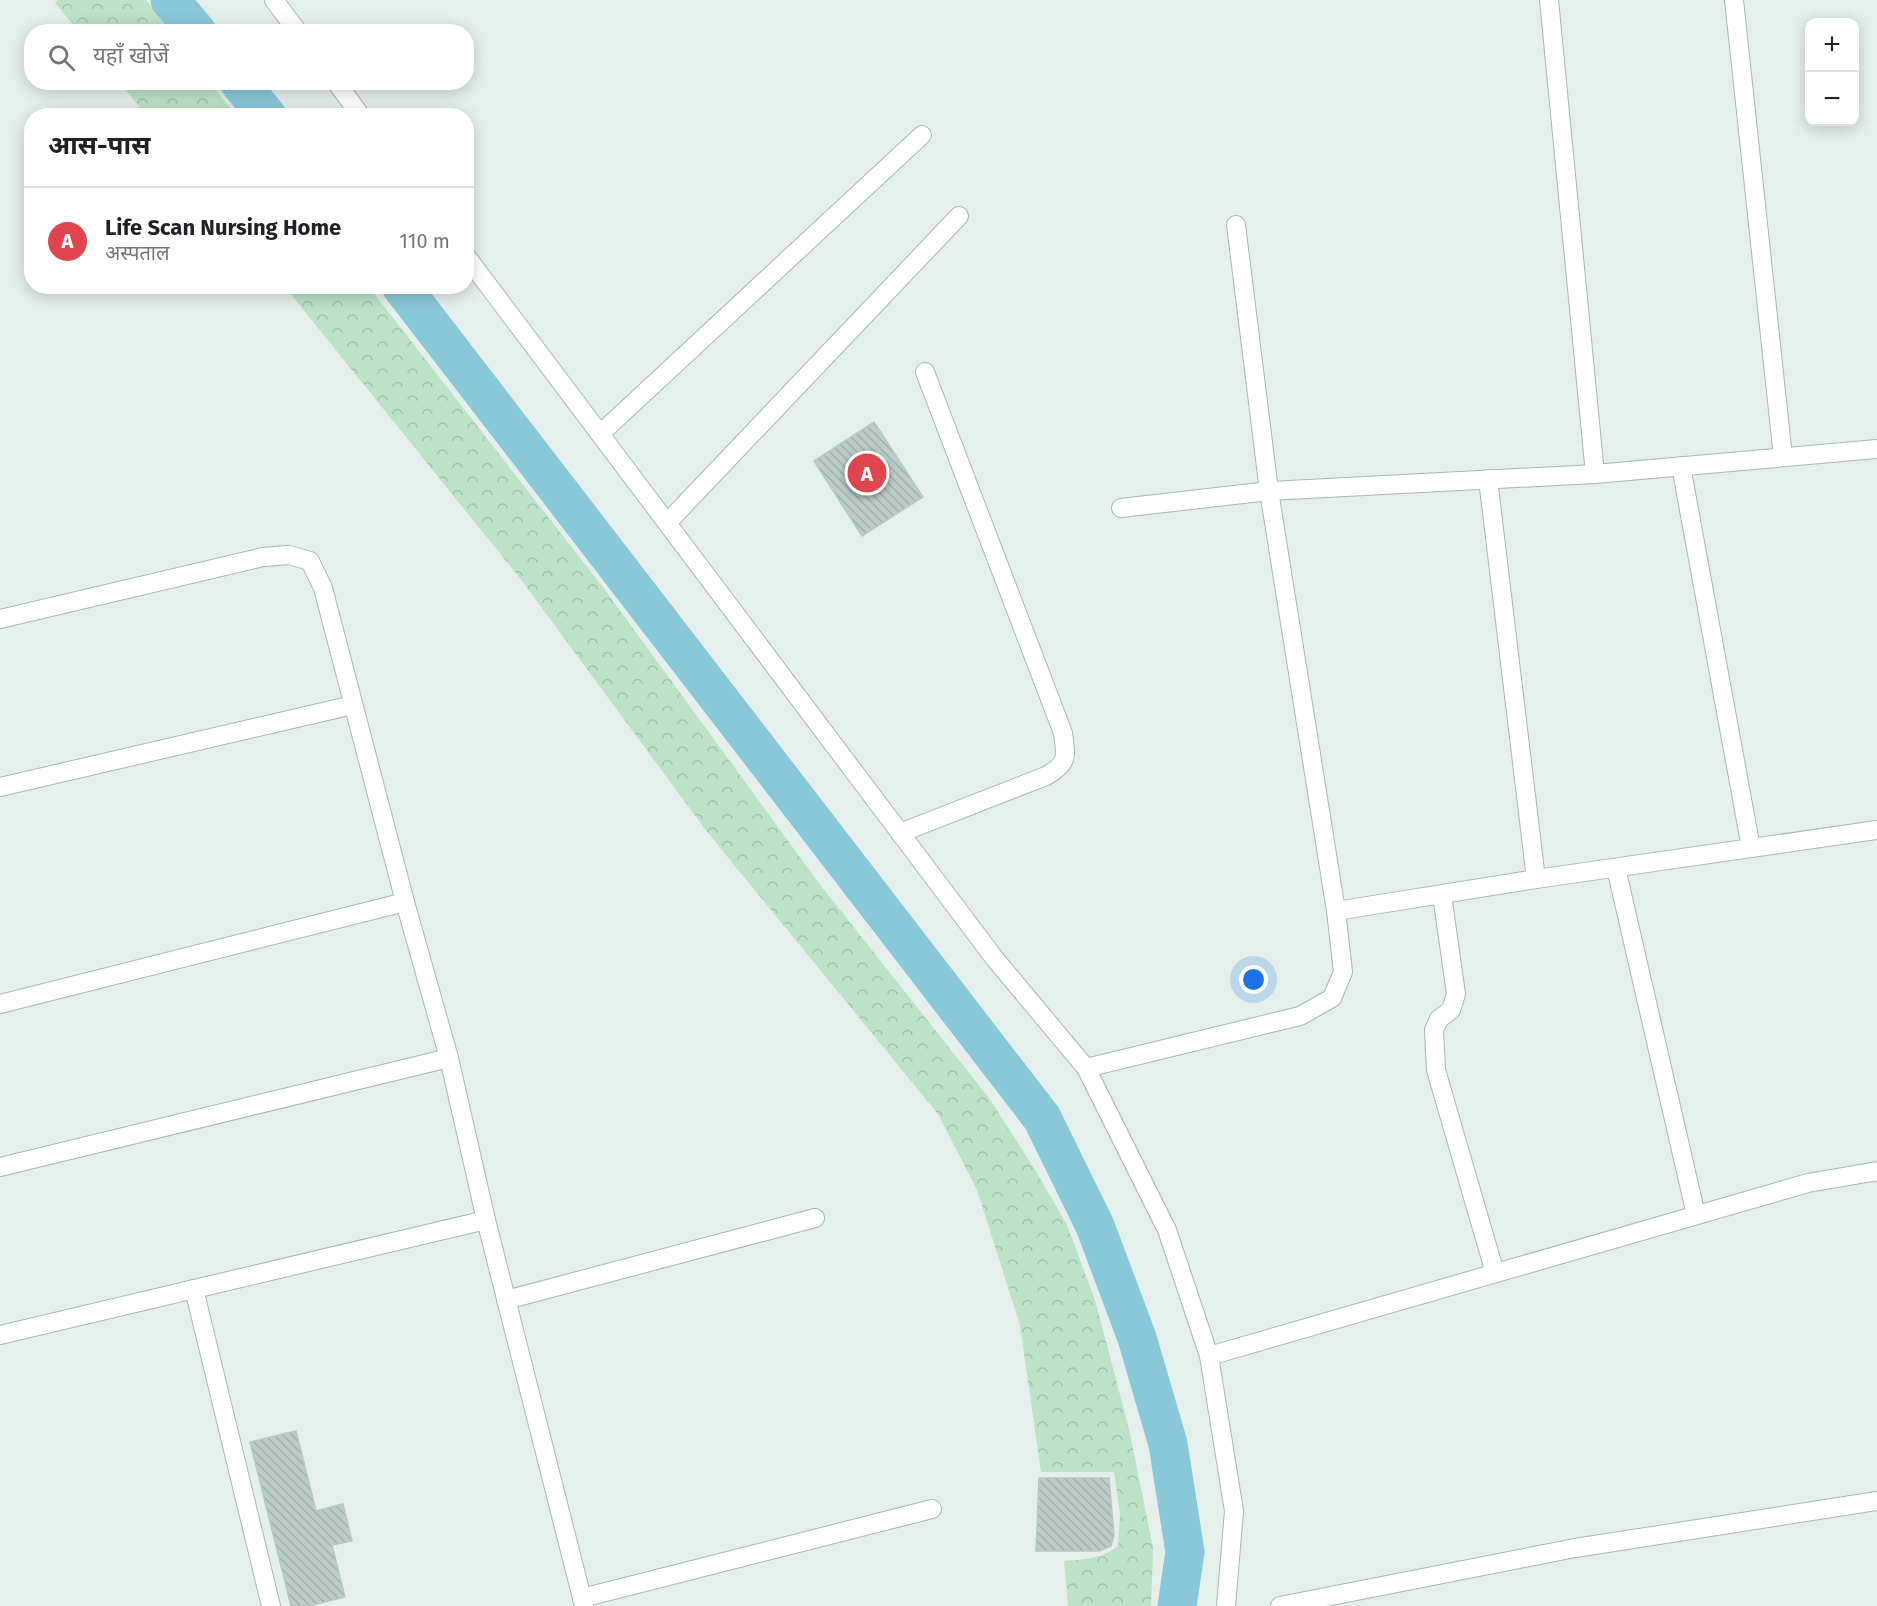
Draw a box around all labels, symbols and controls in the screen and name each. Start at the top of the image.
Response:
map controls [1805,18,1859,126]
button: + [1805,18,1859,72]
search box [24,24,474,90]
icon: search [45,41,78,74]
text: यहाँ खोजें [93,42,169,69]
button: − [1805,72,1859,126]
text: आस-पास [48,130,150,161]
text: Life Scan Nursing Home [105,214,341,241]
text: A [62,229,73,253]
text: 110 m [399,229,450,253]
text: अस्पताल [105,241,170,265]
pin: A [848,450,886,496]
your location [1239,965,1268,994]

